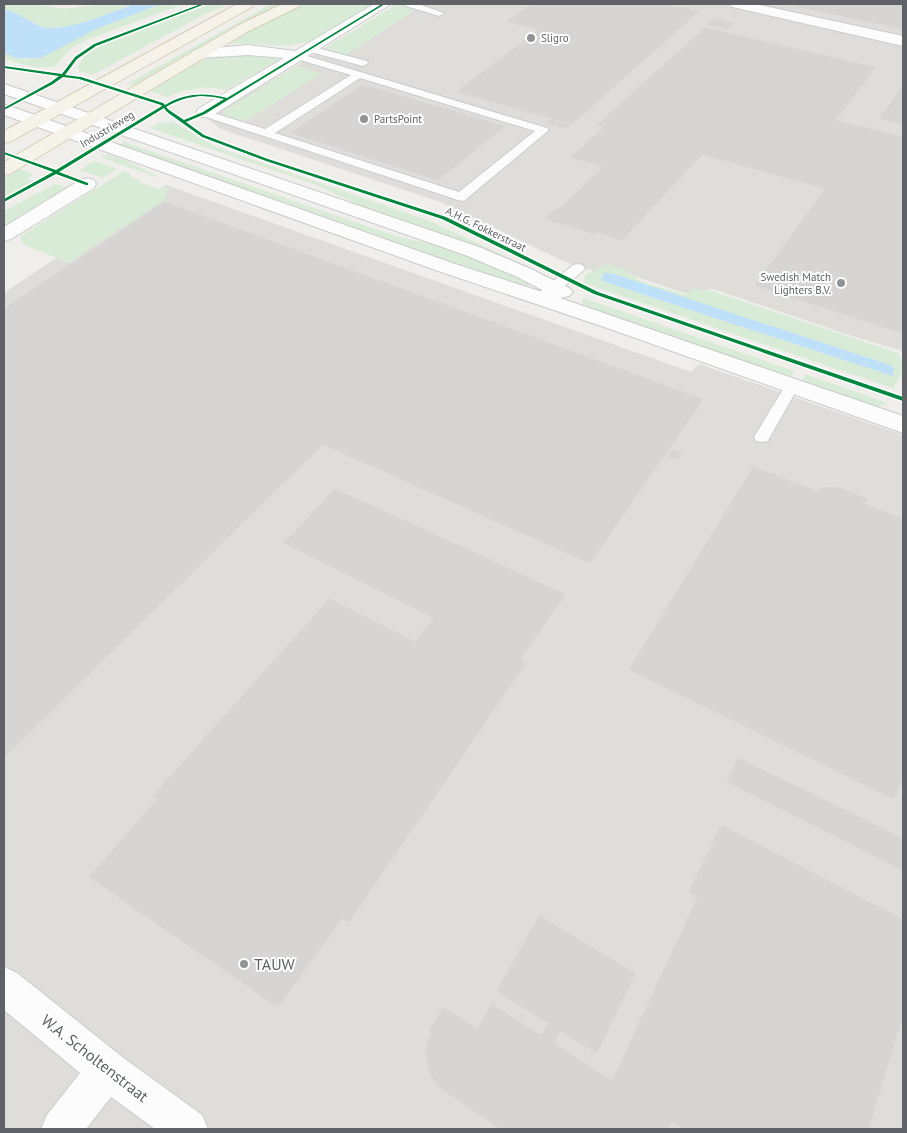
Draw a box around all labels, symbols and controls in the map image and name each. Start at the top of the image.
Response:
place label: Sligro [541,31,569,45]
marker: Sligro [525,32,537,44]
street label: Industrieweg [77,107,137,151]
place label: PartsPoint [374,112,422,126]
marker: PartsPoint [358,113,370,125]
street label: A.H.G. Fokkerstraat [443,203,529,255]
place label: Swedish Match Lighters B.V. [760,270,831,297]
marker: Swedish Match Lighters B.V. [835,277,847,289]
place label: TAUW [254,954,296,974]
marker: TAUW [238,958,250,970]
street label: W.A. Scholtenstraat [37,1010,153,1106]

